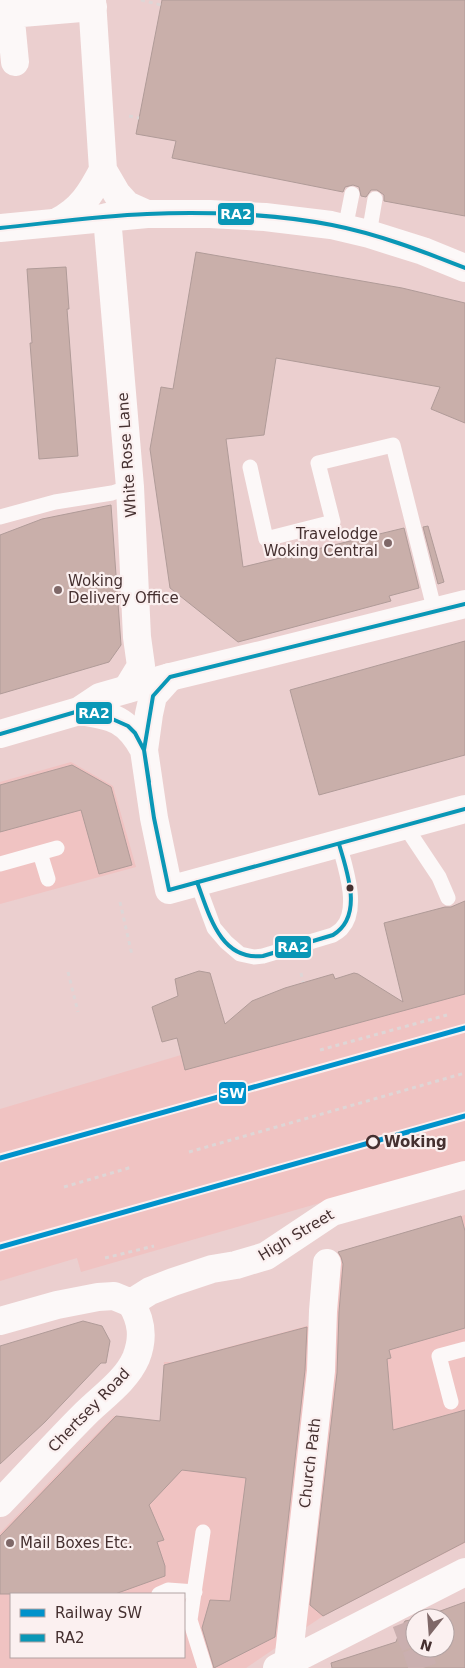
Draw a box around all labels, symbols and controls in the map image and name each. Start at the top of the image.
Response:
line badge: RA2 [217,202,255,226]
text: RA2 [220,206,252,222]
street label: White Rose Lane [114,392,140,518]
place label: Travelodge Woking Central [264,525,378,560]
marker: Travelodge Woking Central [382,537,394,549]
place label: Woking Delivery Office [68,572,179,607]
marker: Woking Delivery Office [52,584,64,596]
line badge: RA2 [75,701,113,725]
text: RA2 [78,705,110,721]
unlabelled marker [345,883,355,893]
line badge: RA2 [274,935,312,959]
text: RA2 [277,939,309,955]
line badge: SW [218,1081,247,1105]
text: SW [219,1085,245,1101]
place label: Woking [384,1133,447,1151]
marker: Woking [366,1135,380,1149]
street label: High Street [255,1205,337,1265]
street label: Chertsey Road [44,1364,134,1456]
street label: Church Path [296,1417,324,1509]
place label: Mail Boxes Etc. [20,1534,133,1552]
marker: Mail Boxes Etc. [4,1537,16,1549]
legend [10,1593,185,1658]
text: Railway SW [55,1604,142,1622]
north arrow [405,1608,455,1658]
text: RA2 [55,1629,85,1647]
text: N [418,1636,434,1655]

